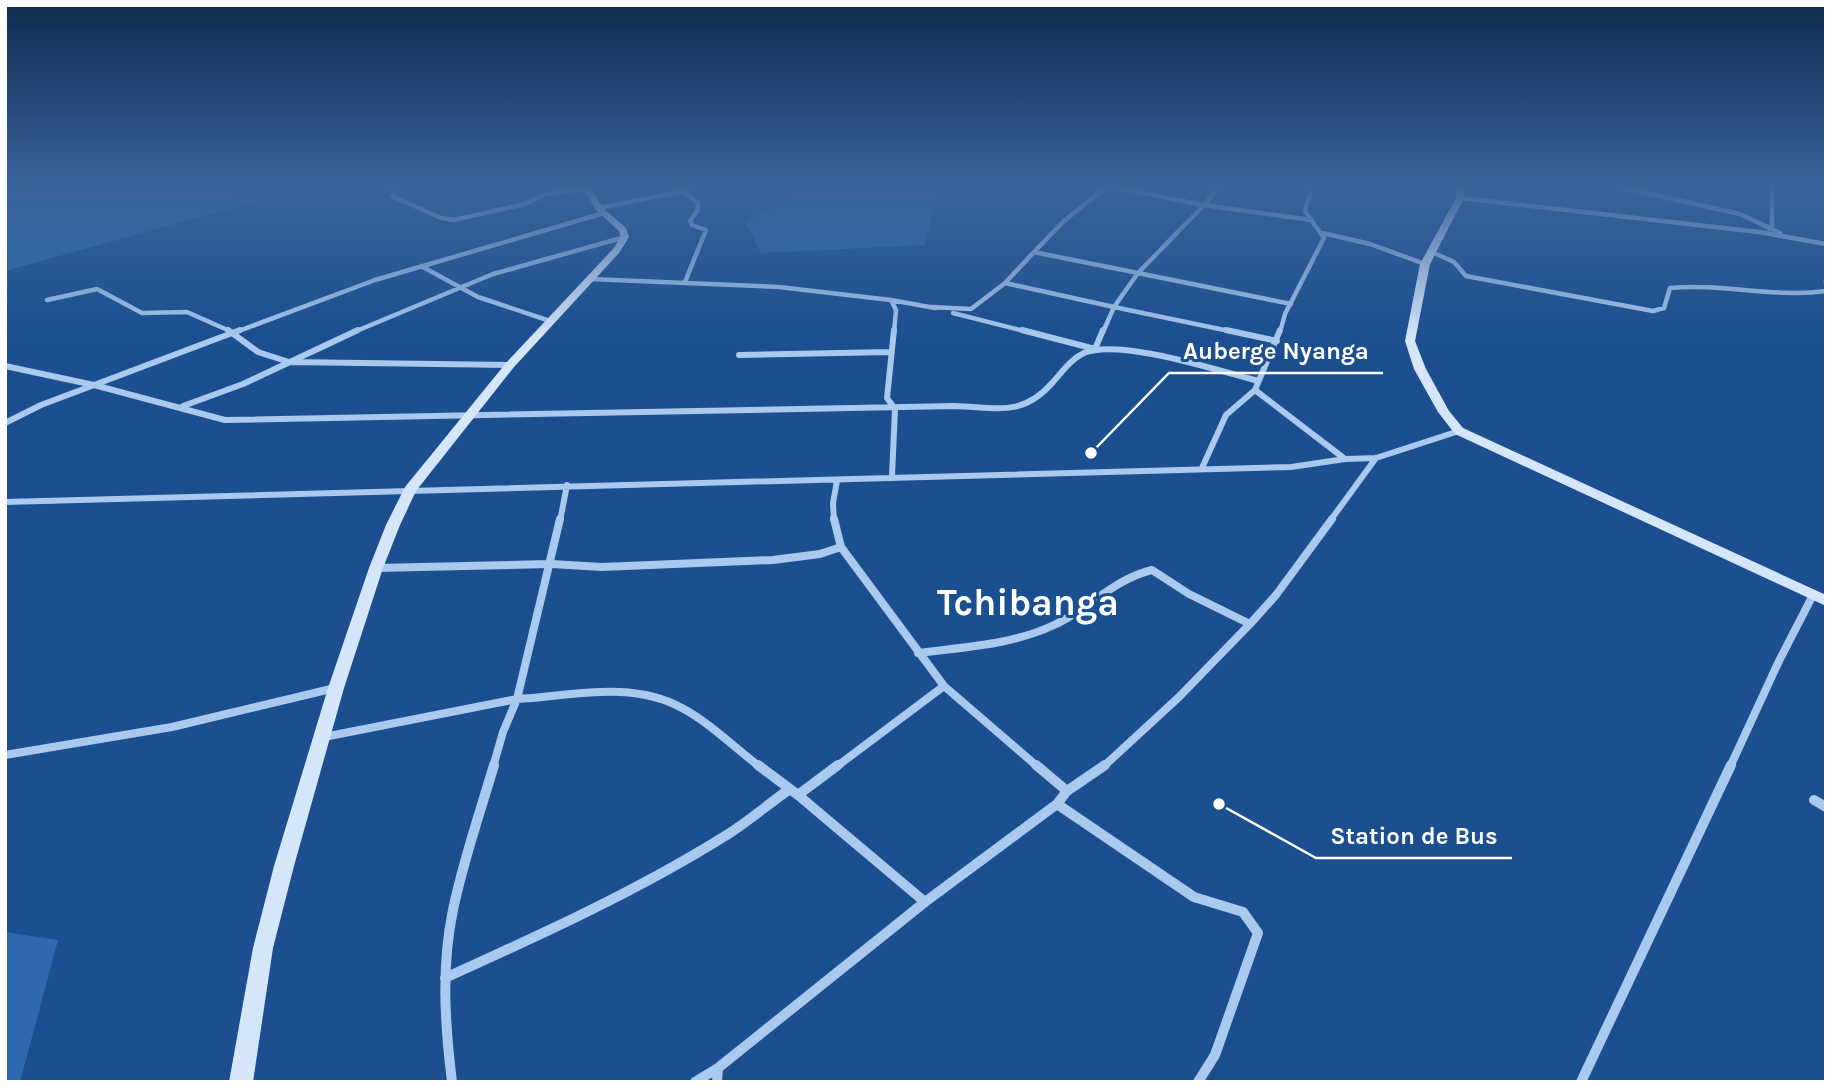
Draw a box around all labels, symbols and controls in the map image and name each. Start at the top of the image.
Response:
callout: Auberge Nyanga [1169,328,1383,373]
text: Auberge Nyanga [1183,337,1369,365]
district label: Tchibanga [937,581,1119,625]
callout: Station de Bus [1316,813,1512,858]
text: Station de Bus [1330,822,1498,850]

